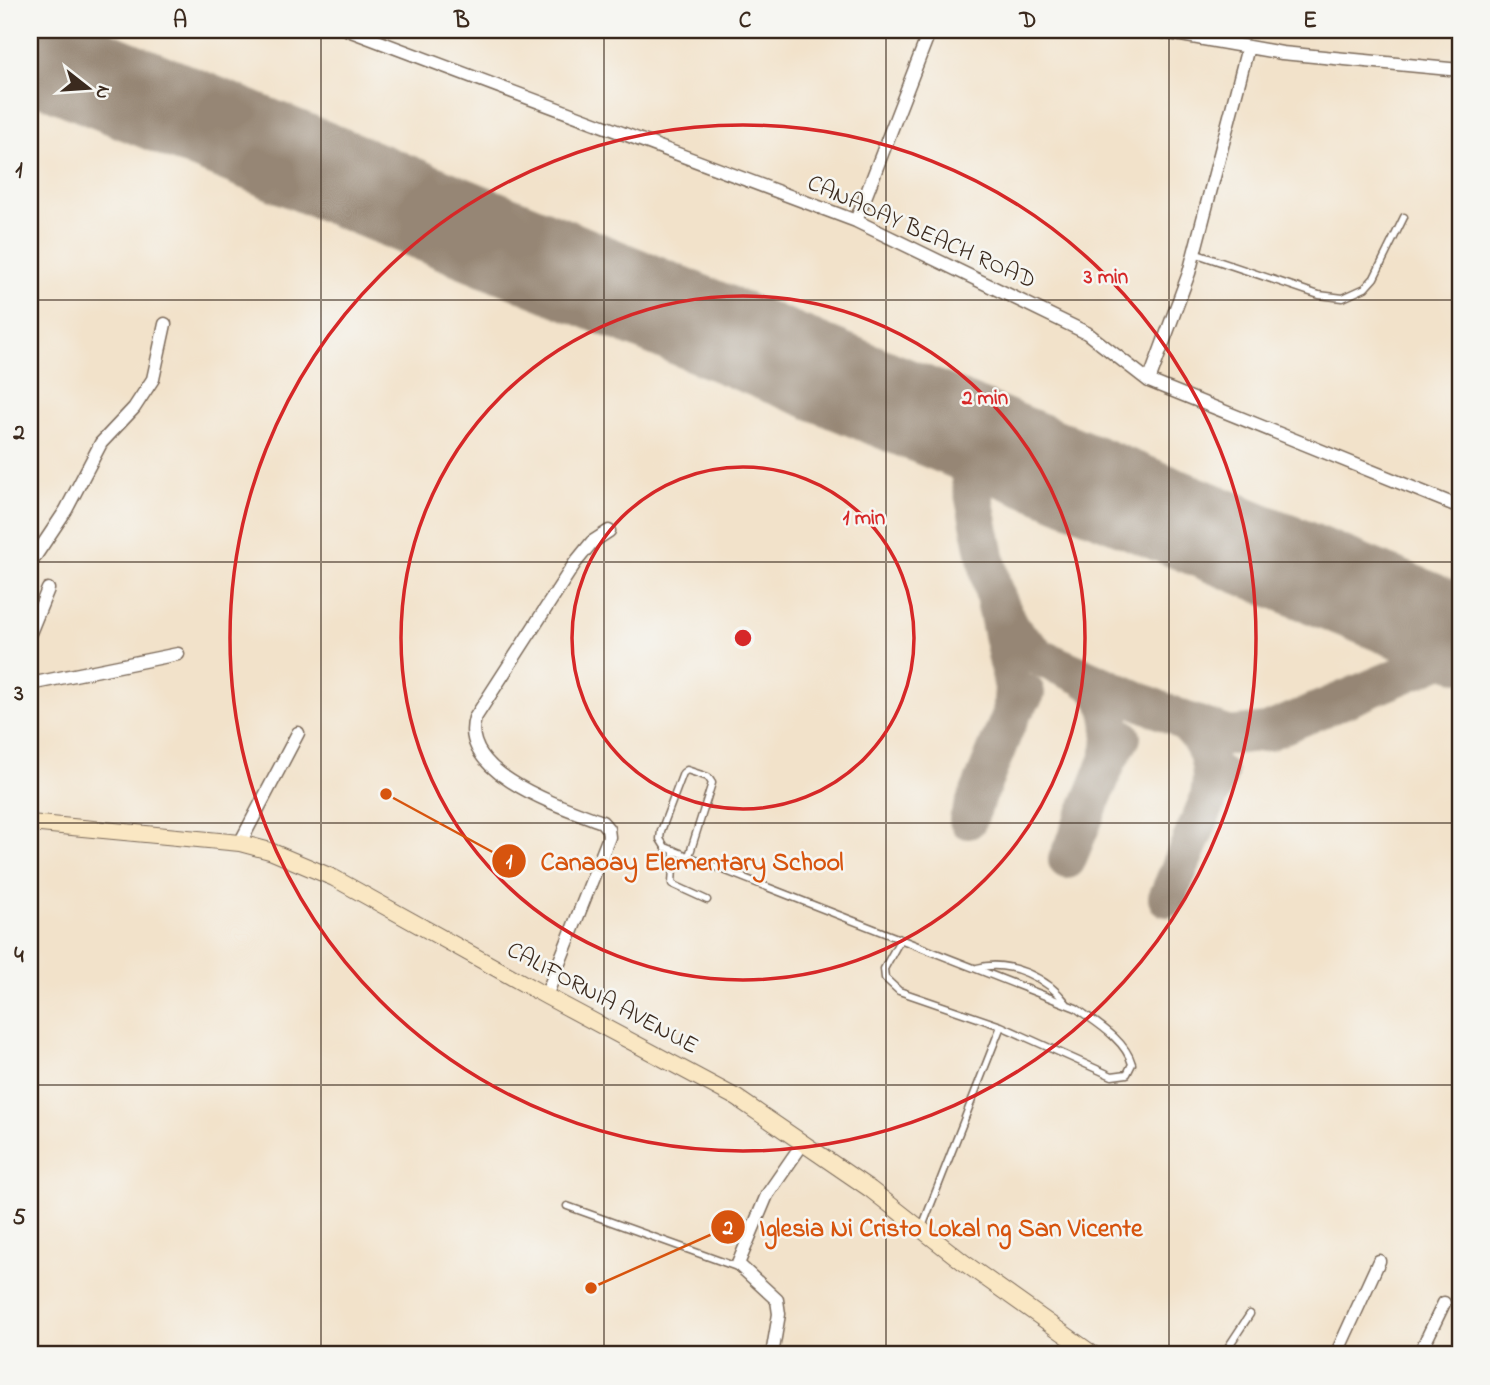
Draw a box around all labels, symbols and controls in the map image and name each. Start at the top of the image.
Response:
text: A [173,5,187,38]
text: B [453,5,470,38]
text: C [739,5,752,38]
text: D [1019,5,1036,38]
text: E [1303,5,1317,38]
north arrow [52,52,122,122]
text: N [87,82,117,102]
text: 1 [15,155,23,188]
street label: CANAOAY BEACH ROAD [801,167,1041,299]
text: 3 min [1083,263,1128,293]
text: 2 min [961,384,1008,414]
text: 2 [12,417,25,450]
text: 1 min [843,504,885,534]
centre of rings [731,626,755,650]
text: 3 [13,678,24,711]
callout: Canaoay Elementary School [491,837,857,884]
text: Canaoay Elementary School [540,845,844,883]
text: 1 [506,848,513,878]
street label: CALIFORNIA AVENUE [500,934,704,1064]
text: 4 [14,940,24,973]
text: 5 [12,1202,26,1235]
callout: Iglesia Ni Cristo Lokal ng San Vicente [710,1203,1156,1250]
text: Iglesia Ni Cristo Lokal ng San Vicente [759,1211,1144,1250]
text: 2 [722,1214,734,1244]

